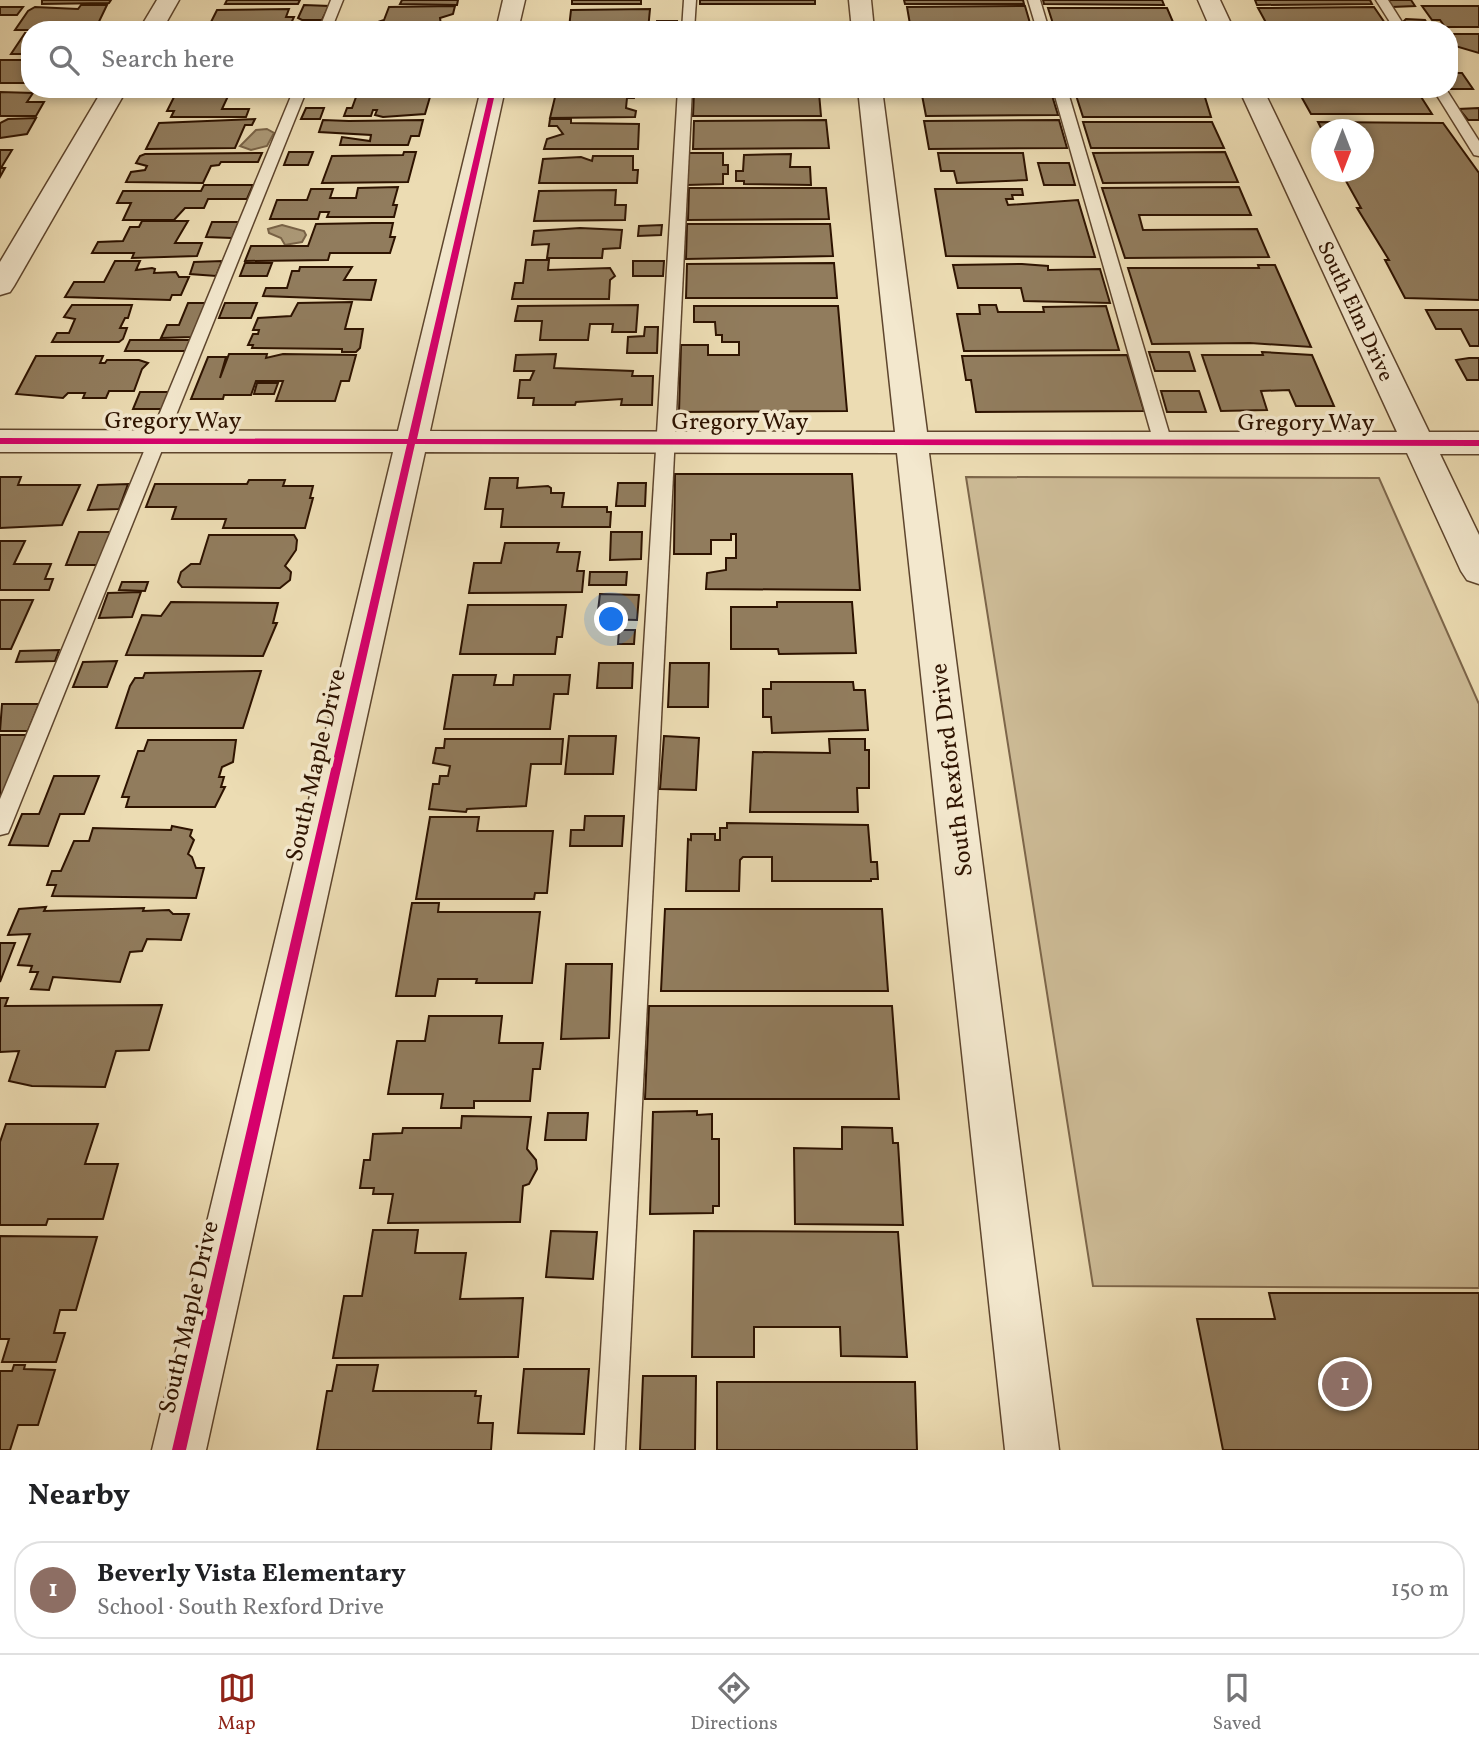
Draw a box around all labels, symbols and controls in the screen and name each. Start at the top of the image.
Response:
search box [21,21,1458,98]
icon: search [45,41,83,79]
text: Search here [101,42,234,78]
north arrow [1311,119,1374,182]
street label: South Elm Drive [1309,237,1400,387]
street label: Gregory Way [104,405,242,439]
street label: Gregory Way [671,406,809,440]
street label: Gregory Way [1237,407,1375,441]
your location [594,602,628,636]
street label: South Rexford Drive [923,661,983,878]
street label: South Maple Drive [278,666,356,865]
street label: South Maple Drive [151,1218,229,1417]
pin: 1 [1322,1358,1368,1410]
text: Nearby [28,1475,130,1517]
text: Beverly Vista Elementary [97,1556,406,1592]
text: 1 [48,1574,58,1606]
text: 150 m [1391,1574,1449,1606]
text: School · South Rexford Drive [97,1592,384,1624]
tab: Map [217,1669,256,1737]
tab: Directions [691,1669,778,1737]
tab: Saved [1213,1669,1261,1737]

